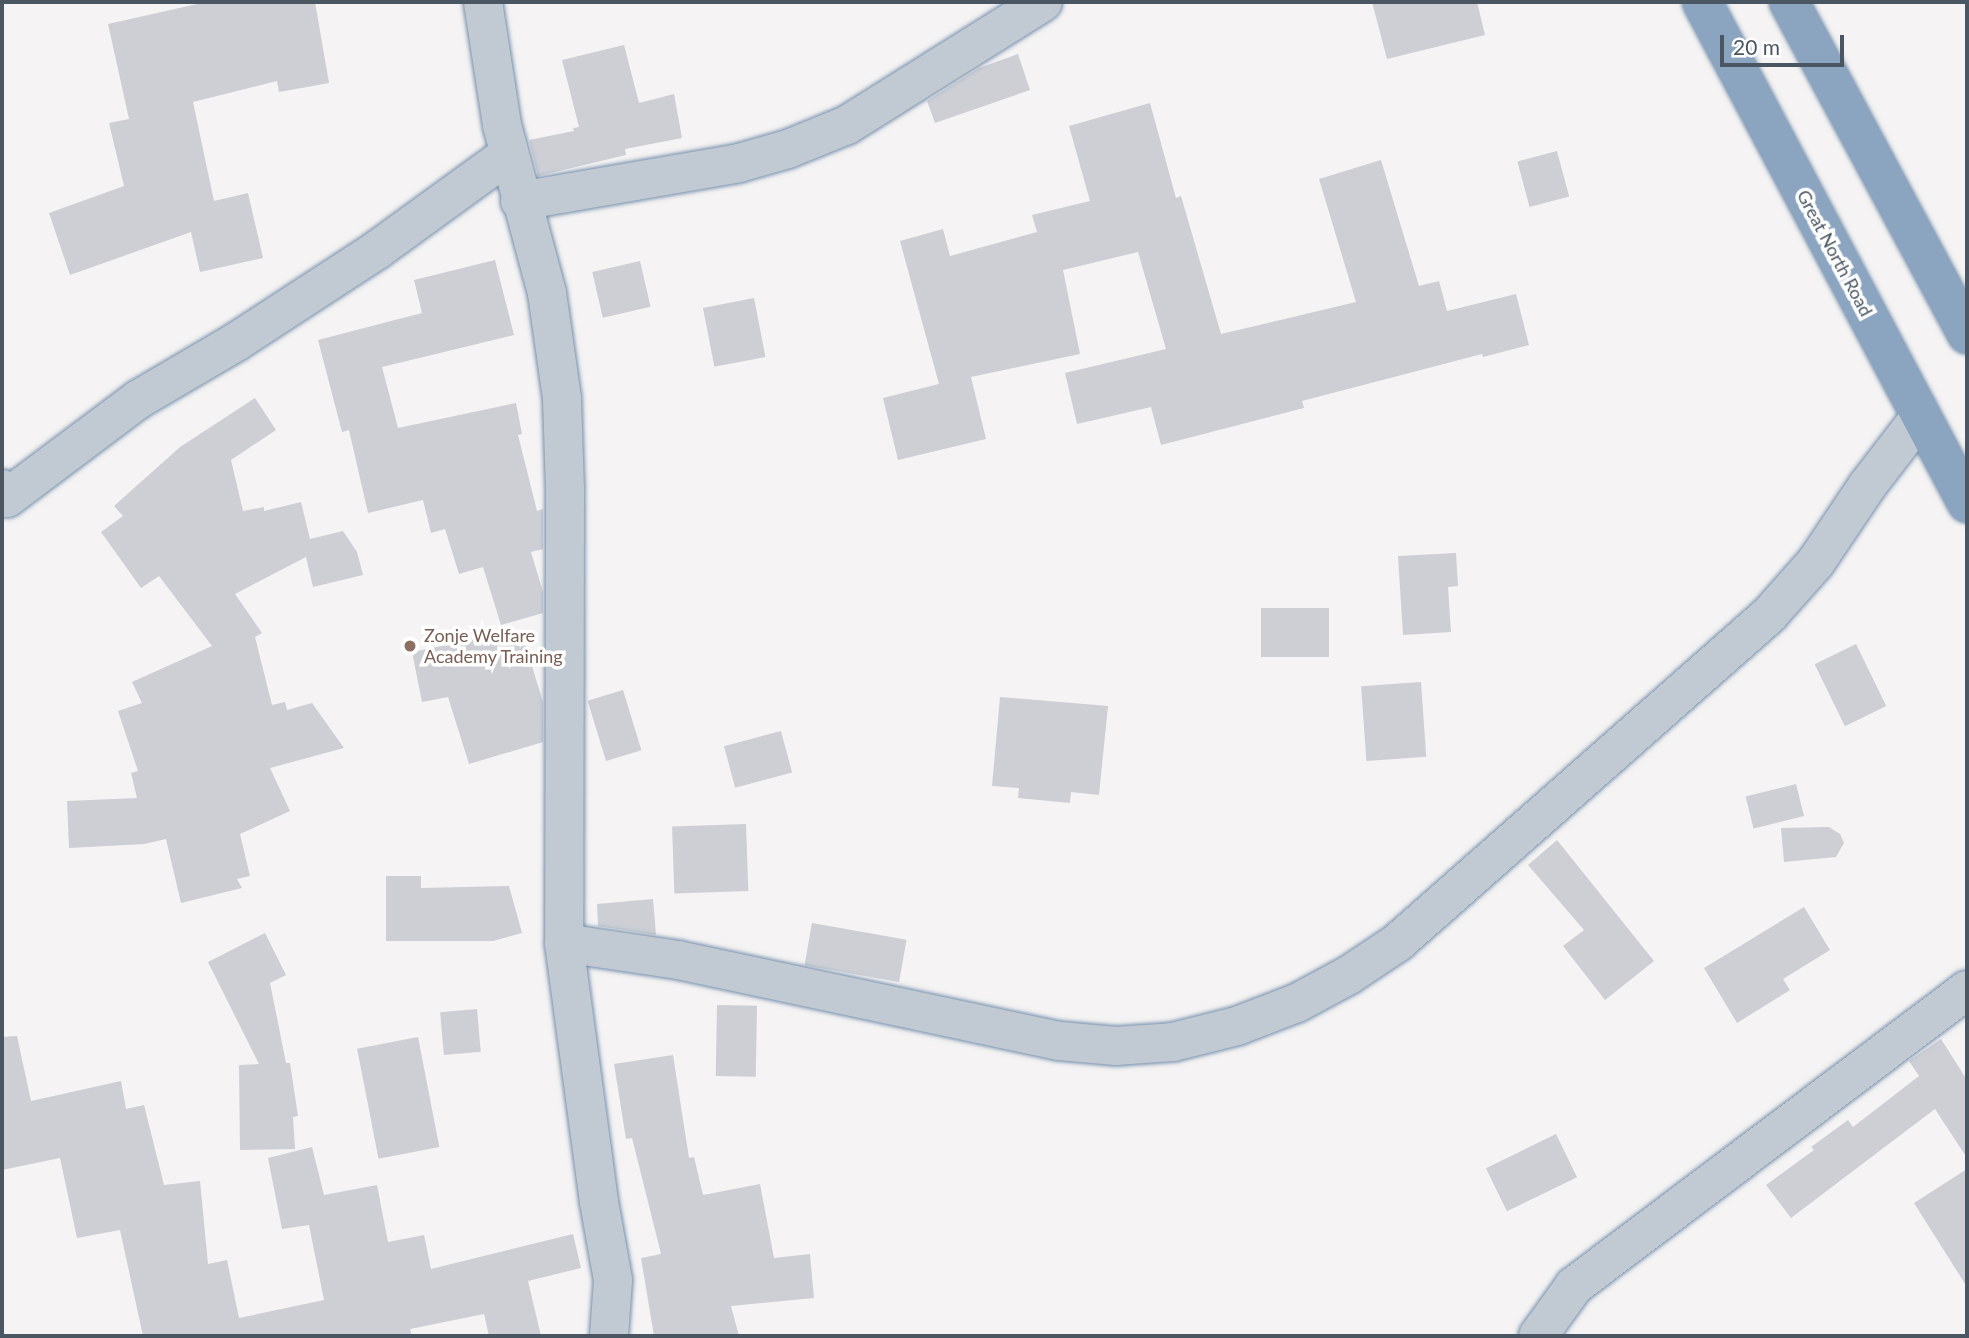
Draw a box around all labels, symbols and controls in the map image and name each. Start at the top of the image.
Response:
scale bar [1724,21,1848,65]
text: 20 m [1733,34,1780,59]
street label: Great North Road [1793,186,1877,320]
place label: Zonje Welfare Academy Training [424,625,564,668]
marker: Zonje Welfare Academy Training [402,638,418,654]

